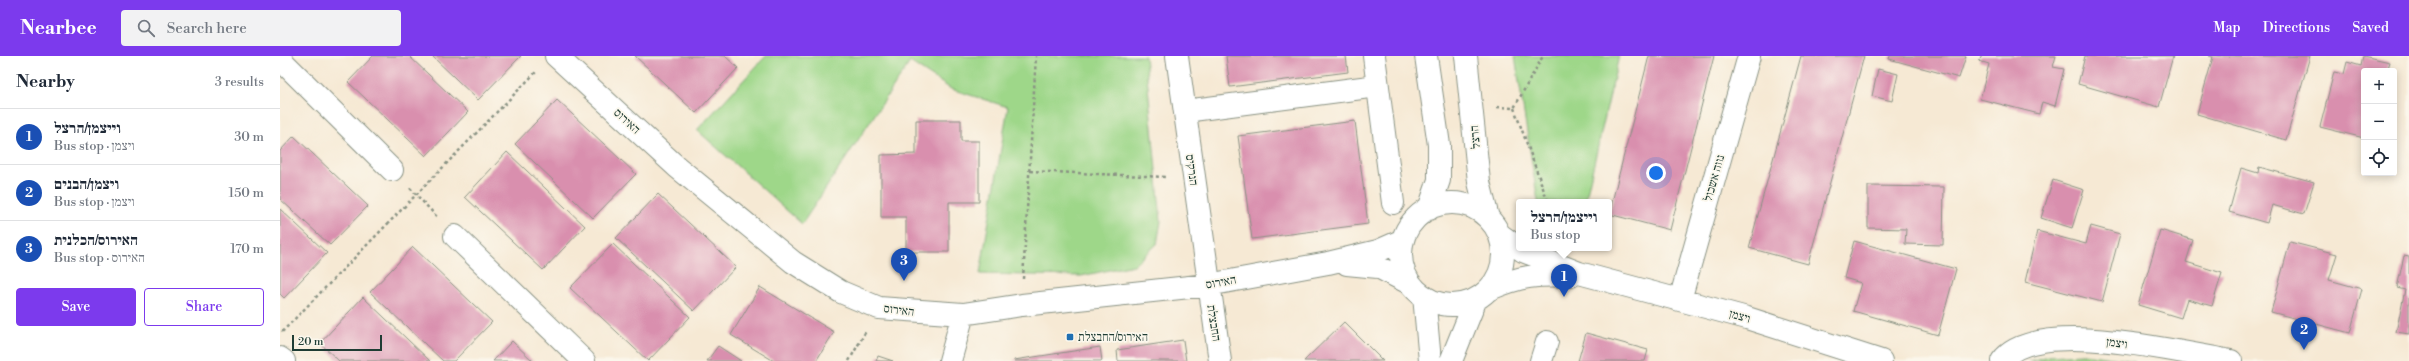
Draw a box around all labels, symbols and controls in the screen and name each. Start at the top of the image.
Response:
search box [121,10,401,46]
text: Nearbee [20,16,97,40]
icon: search [135,17,157,39]
text: Search here [167,19,247,38]
text: Map [2213,19,2241,37]
text: Directions [2263,19,2330,37]
text: Saved [2352,19,2389,37]
map controls [2361,68,2397,176]
button: + [2361,68,2397,104]
text: Nearby [16,71,75,93]
text: 3 results [215,74,264,90]
button: − [2361,104,2397,140]
street label: האירוס [610,105,643,137]
text: וייצמן/הרצל [54,119,121,138]
street label: הרצל [1467,125,1484,149]
text: 1 [26,129,32,145]
text: 30 m [234,129,264,145]
text: Bus stop · ויצמן [54,138,135,154]
button: locate [2361,140,2397,176]
street label: נווה אשכול [1701,153,1728,203]
street label: הנרקיס [1182,154,1201,187]
your location [1646,163,1666,183]
text: ויצמן/הבנים [54,175,119,194]
text: 2 [25,185,33,201]
text: 150 m [229,185,264,201]
text: Bus stop · ויצמן [54,194,135,210]
popup [1516,199,1612,251]
text: וייצמן/הרצל [1530,208,1598,227]
text: Bus stop [1530,227,1580,243]
text: האירוס/הכלנית [54,231,138,250]
text: 3 [25,241,33,257]
text: 170 m [230,241,264,257]
pin: 3 [891,248,917,281]
text: Bus stop · האירוס [54,250,145,266]
pin: 1 [1551,264,1577,297]
street label: האירוס [1205,272,1238,293]
button: Save [16,288,136,326]
button: Share [144,288,264,326]
street label: האירוס [883,301,915,320]
street label: החבצלת [1203,304,1224,342]
street label: ויצמן [1727,306,1752,327]
pin: 2 [2291,317,2317,350]
place label: האירוס/החבצלת [1078,330,1148,345]
marker: האירוס/החבצלת [1065,332,1075,342]
scale bar [292,333,382,352]
text: 20 m [298,335,323,349]
street label: ויצמן [2105,335,2129,352]

